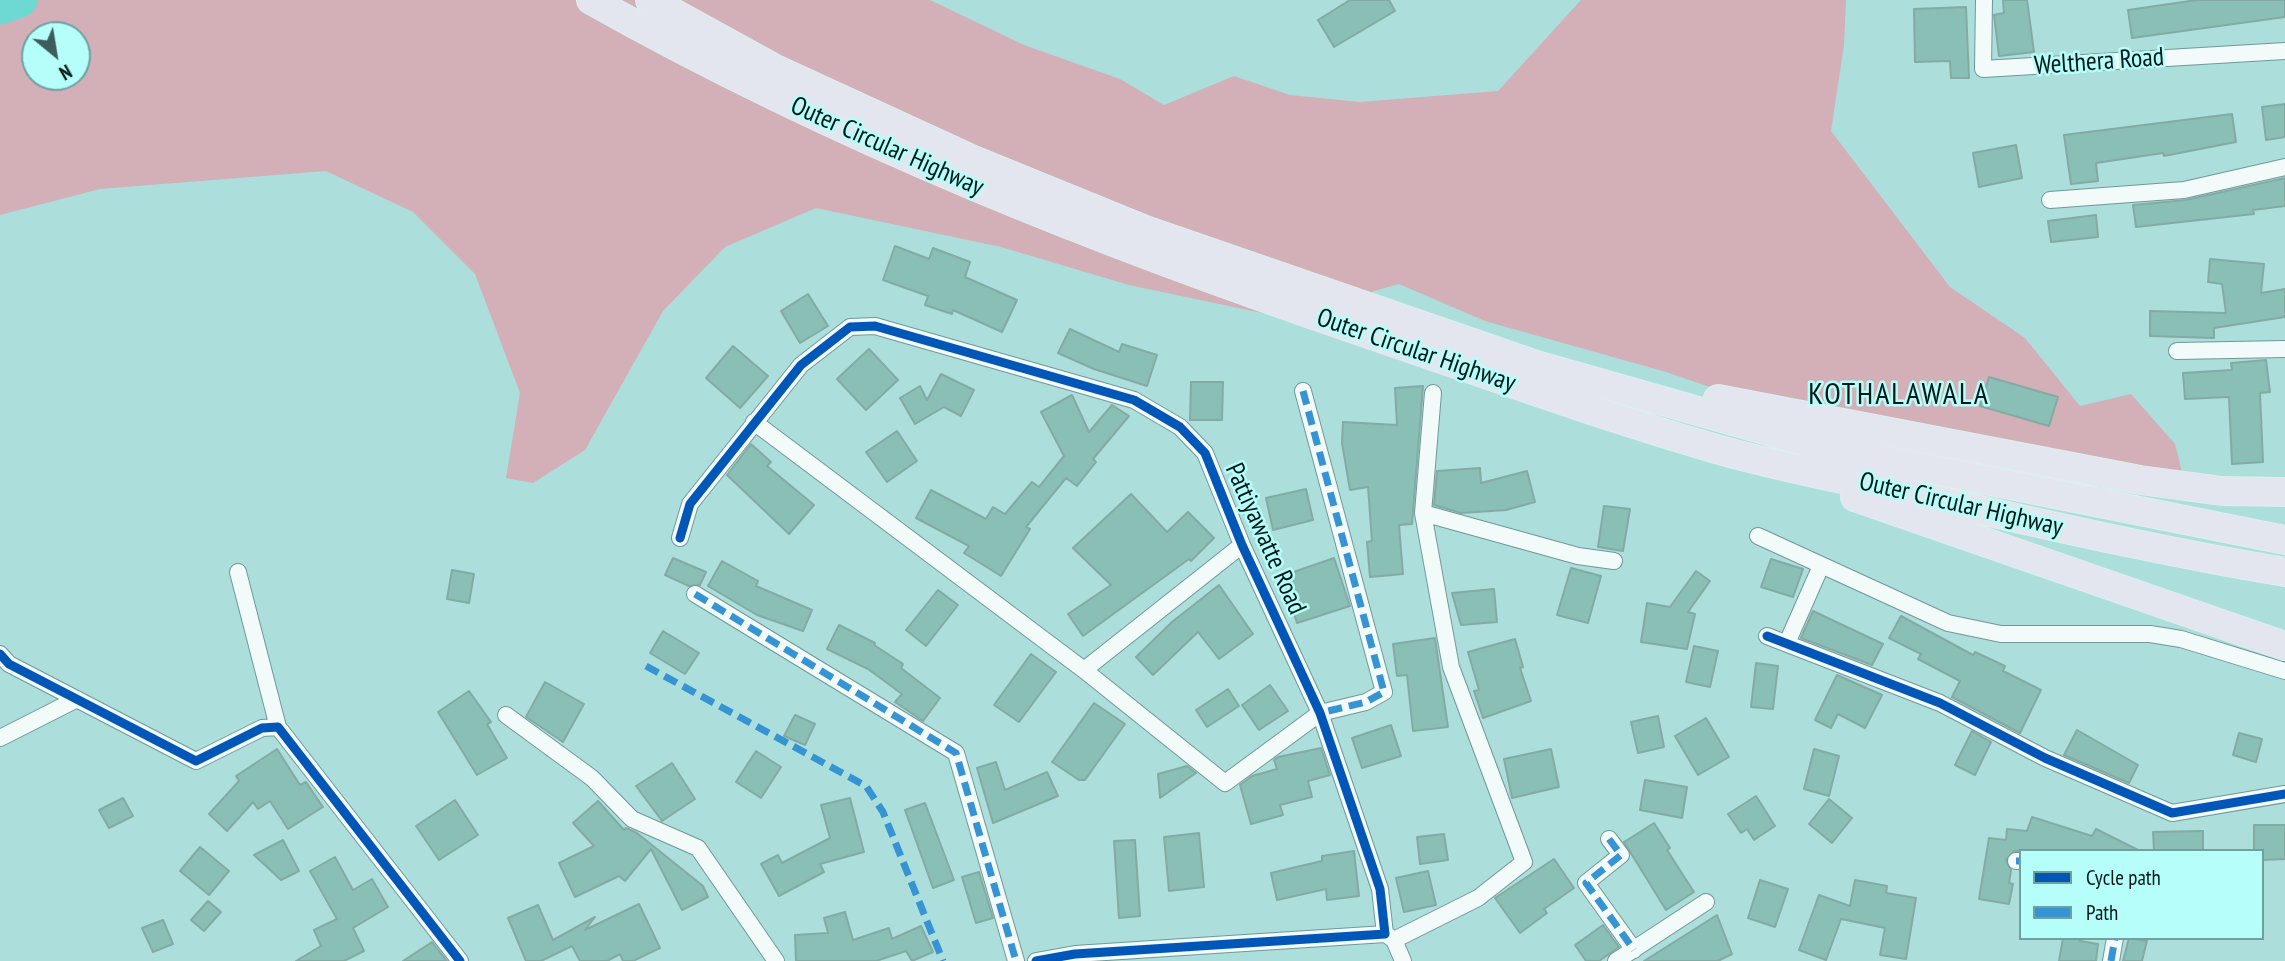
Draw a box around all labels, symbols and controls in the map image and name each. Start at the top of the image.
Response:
north arrow [21,21,91,91]
street label: Welthera Road [2033,42,2165,82]
text: N [55,59,76,85]
street label: Outer Circular Highway [786,90,988,204]
street label: Outer Circular Highway [1313,302,1519,400]
district label: KOTHALAWALA [1810,377,1988,413]
street label: Pattiyawatte Road [1218,459,1312,619]
street label: Outer Circular Highway [1856,466,2066,544]
legend [2019,849,2264,940]
text: Cycle path [2086,864,2161,891]
text: Path [2086,899,2118,926]

